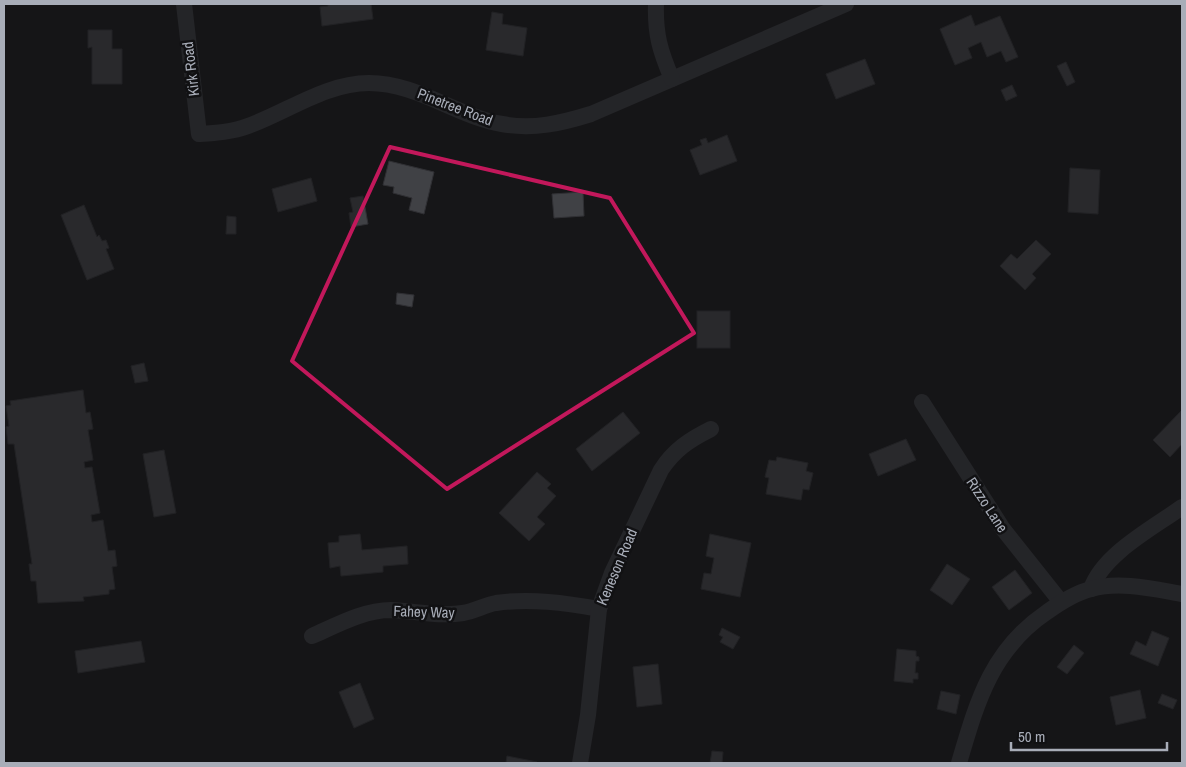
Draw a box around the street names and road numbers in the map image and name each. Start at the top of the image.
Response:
street label: Kirk Road [177,41,204,97]
street label: Pinetree Road [414,83,496,131]
street label: Rizzo Lane [962,473,1013,537]
street label: Keneson Road [591,525,642,608]
street label: Fahey Way [393,600,456,623]

